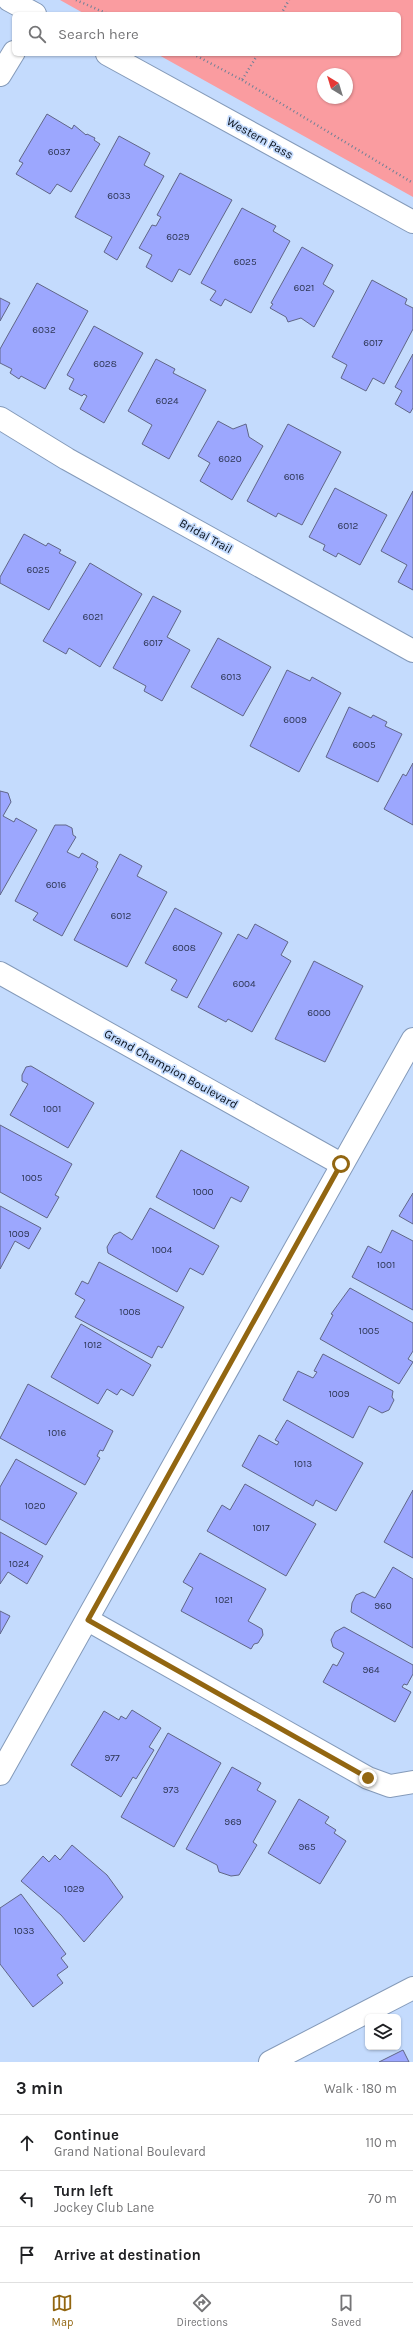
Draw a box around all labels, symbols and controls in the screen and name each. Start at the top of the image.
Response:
search box [12,12,401,56]
icon: search [26,23,48,45]
text: Search here [58,25,139,43]
north arrow [317,68,353,104]
street label: Western Pass [224,114,296,162]
house number: 6037 [48,146,70,158]
house number: 6033 [107,190,131,202]
house number: 6029 [166,231,190,243]
house number: 6025 [233,256,257,268]
house number: 6021 [294,282,314,294]
house number: 6032 [32,324,56,336]
house number: 6017 [363,337,383,349]
house number: 6028 [93,358,117,370]
house number: 6024 [155,395,179,407]
house number: 6020 [218,453,242,465]
house number: 6016 [284,471,305,483]
street label: Bridal Trail [177,516,235,556]
house number: 6012 [338,520,359,532]
house number: 6025 [26,564,50,576]
house number: 6021 [83,611,103,623]
house number: 6017 [143,637,163,649]
house number: 6013 [221,671,242,683]
house number: 6009 [283,714,307,726]
house number: 6005 [352,739,376,751]
house number: 6016 [46,879,67,891]
house number: 6012 [111,910,132,922]
house number: 6008 [172,942,196,954]
house number: 6004 [232,978,256,990]
house number: 6000 [307,1007,331,1019]
street label: Grand Champion Boulevard [102,1026,240,1112]
house number: 1001 [43,1103,61,1115]
route start [332,1155,350,1173]
house number: 1005 [22,1172,43,1184]
house number: 1000 [192,1186,214,1198]
house number: 1009 [9,1228,30,1240]
house number: 1004 [152,1244,173,1256]
house number: 1001 [377,1259,395,1271]
house number: 1008 [119,1306,141,1318]
house number: 1005 [359,1325,380,1337]
house number: 1012 [84,1339,102,1351]
house number: 1009 [329,1388,350,1400]
house number: 1016 [48,1427,66,1439]
house number: 1013 [294,1458,312,1470]
house number: 1020 [25,1500,46,1512]
house number: 1017 [252,1522,270,1534]
house number: 1024 [9,1558,30,1570]
house number: 1021 [215,1594,233,1606]
house number: 960 [374,1600,392,1612]
house number: 964 [362,1664,380,1676]
house number: 977 [104,1752,120,1764]
route end [359,1769,377,1787]
house number: 973 [163,1784,179,1796]
house number: 969 [224,1816,242,1828]
house number: 965 [298,1841,316,1853]
house number: 1029 [64,1883,85,1895]
house number: 1033 [13,1925,35,1937]
map controls [365,2014,401,2050]
button: layers [365,2014,401,2050]
text: 3 min [16,2078,63,2098]
text: Walk · 180 m [324,2081,397,2096]
text: Continue [54,2126,119,2144]
icon: ahead [16,2132,38,2154]
text: 110 m [365,2135,397,2150]
text: Grand National Boulevard [54,2144,206,2159]
text: Turn left [54,2182,113,2200]
icon: left [16,2188,38,2210]
text: 70 m [368,2191,397,2206]
text: Jockey Club Lane [54,2200,154,2215]
icon: arrive [16,2244,38,2266]
text: Arrive at destination [54,2246,201,2264]
tab: Map [51,2292,73,2329]
tab: Directions [176,2292,228,2329]
tab: Saved [331,2292,362,2329]

